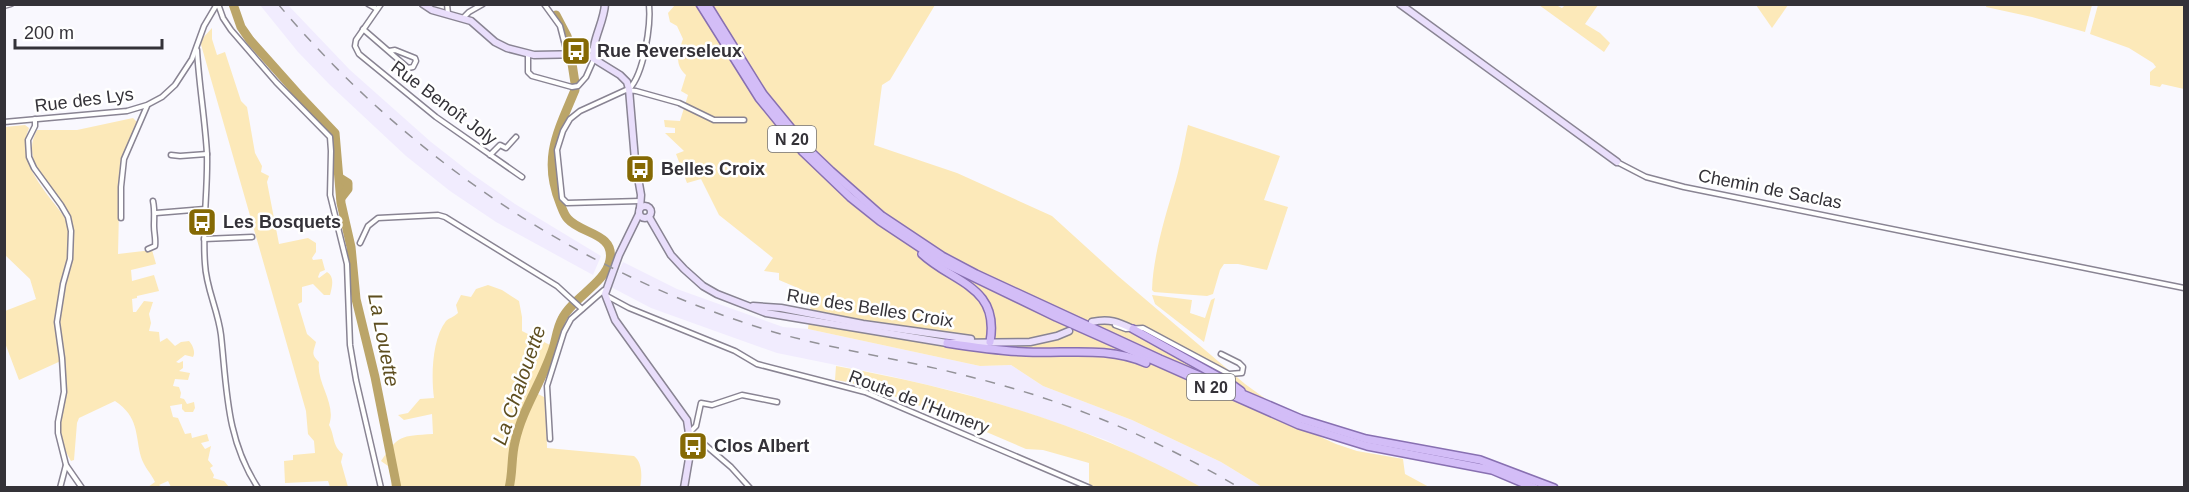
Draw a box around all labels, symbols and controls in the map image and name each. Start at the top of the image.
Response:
scale bar [15,12,162,50]
text: 200 m [24,23,74,43]
bus stop icon: Rue Reverseleux [560,35,592,67]
place label: Rue Reverseleux [597,41,742,61]
street label: Rue Benoît Joly [387,57,501,149]
street label: Rue des Lys [33,84,135,116]
road number: N 20 [768,126,816,152]
bus stop icon: Belles Croix [624,153,656,185]
place label: Belles Croix [661,159,765,179]
street label: Chemin de Saclas [1696,165,1844,213]
bus stop icon: Les Bosquets [186,206,218,238]
place label: Les Bosquets [223,212,341,232]
street label: Rue des Belles Croix [785,285,955,331]
water label: La Louette [364,292,404,388]
water label: La Chalouette [488,323,550,447]
street label: Route de l'Humery [846,366,992,438]
road number: N 20 [1187,374,1235,400]
bus stop icon: Clos Albert [677,430,709,462]
place label: Clos Albert [714,436,809,456]

